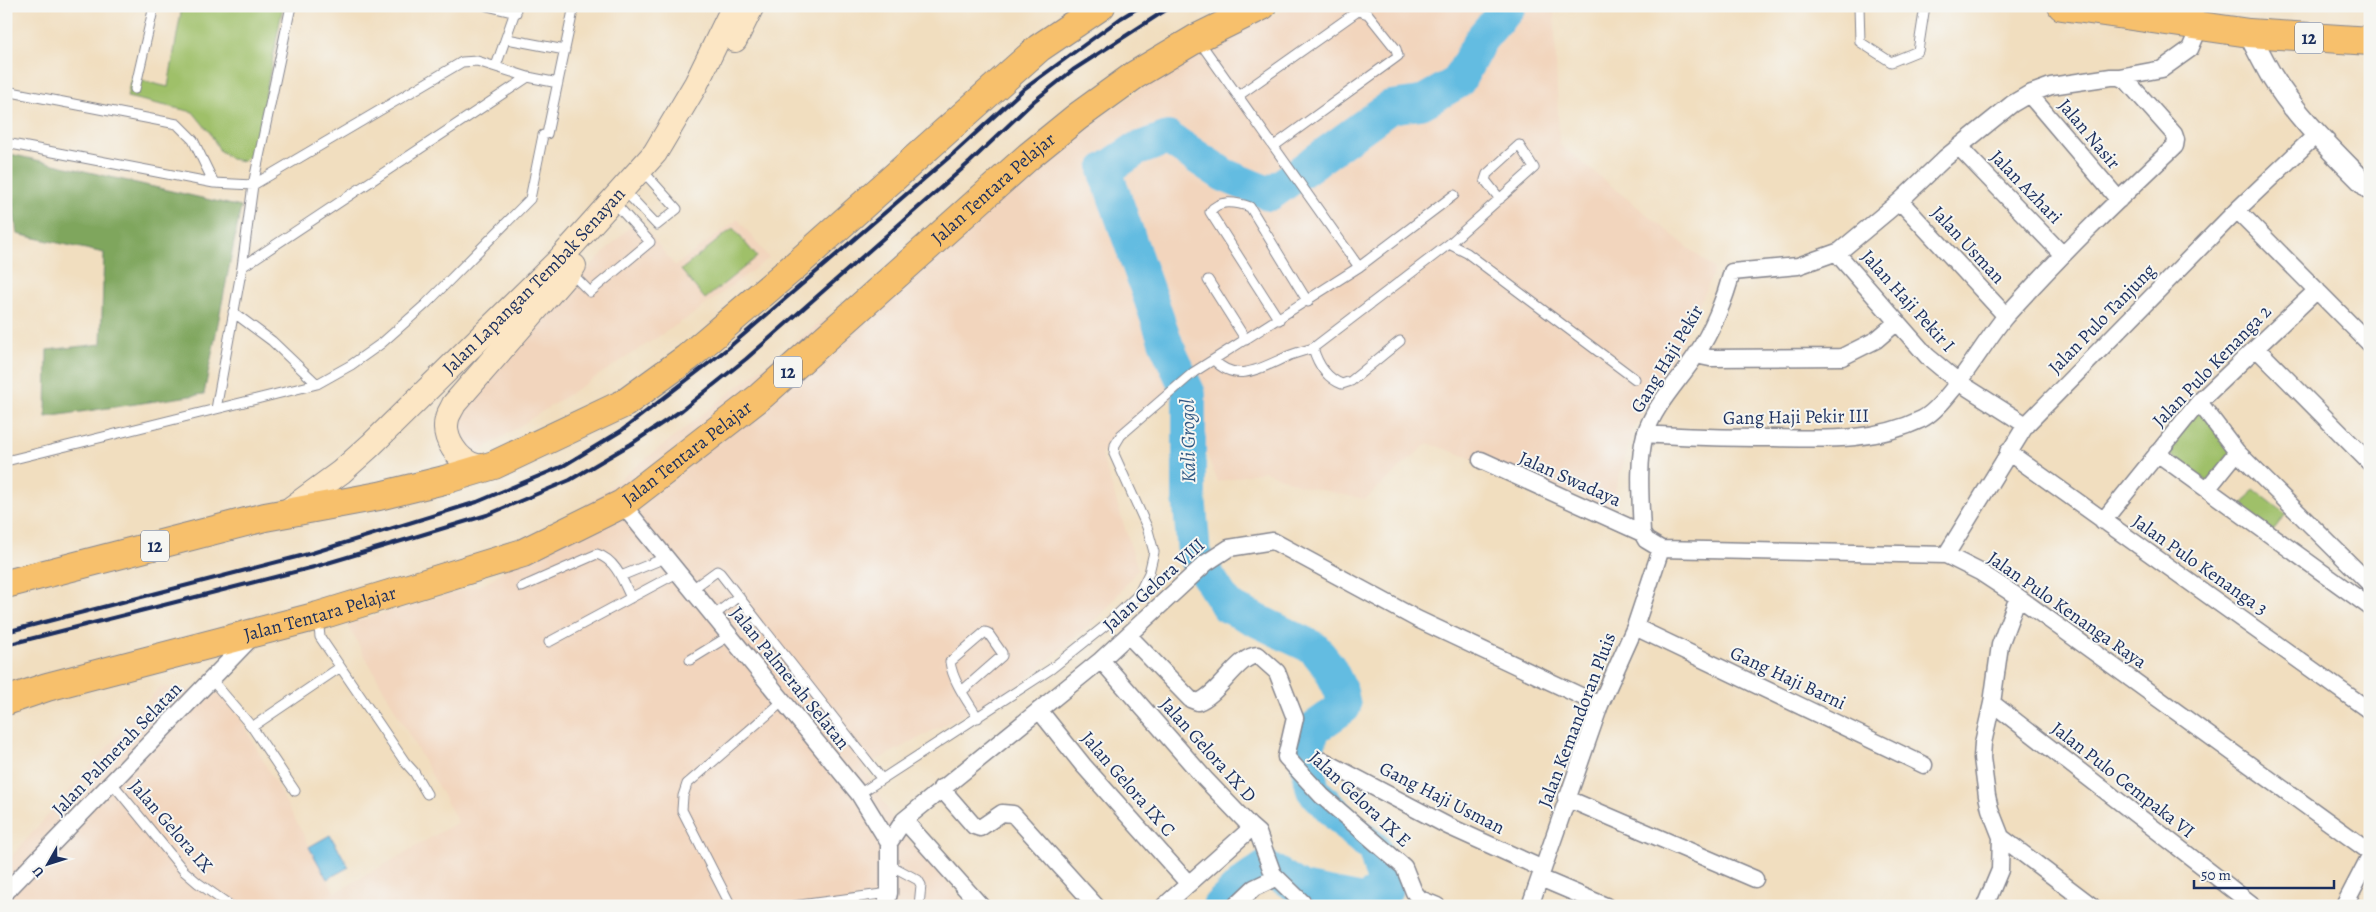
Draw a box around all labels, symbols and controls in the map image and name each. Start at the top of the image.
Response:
road number: 12 [2295,22,2323,54]
street label: Jalan Nasir [2052,93,2126,175]
street label: Jalan Tentara Pelajar [926,127,1061,250]
street label: Jalan Azhari [1984,144,2068,230]
street label: Jalan Lapangan Tembak Senayan [437,182,631,381]
street label: Jalan Usman [1925,200,2011,290]
street label: Jalan Haji Pekir I [1855,244,1961,358]
street label: Jalan Pulo Tanjung [2042,258,2162,380]
street label: Jalan Pulo Kenanga 2 [2147,299,2277,433]
street label: Gang Haji Pekir [1624,300,1710,418]
road number: 12 [774,357,802,388]
street label: Jalan Tentara Pelajar [617,395,758,512]
water label: Kali Grogol [1174,399,1202,483]
street label: Gang Haji Pekir III [1723,403,1869,431]
street label: Jalan Swadaya [1515,445,1625,513]
street label: Jalan Pulo Kenanga 3 [2127,508,2273,622]
road number: 12 [141,530,169,562]
street label: Jalan Gelora VIII [1097,532,1211,638]
street label: Jalan Pulo Kenanga Raya [1982,545,2152,675]
street label: Jalan Tentara Pelajar [241,580,400,648]
street label: Jalan Palmerah Selatan [724,601,856,755]
street label: Jalan Kemandoran Pluis [1532,629,1622,811]
street label: Gang Haji Barni [1726,640,1850,716]
street label: Jalan Palmerah Selatan [46,676,188,822]
street label: Jalan Gelora IX D [1154,692,1262,808]
street label: Jalan Pulo Cempaka VI [2046,716,2200,844]
street label: Jalan Gelora IX C [1075,726,1181,842]
street label: Jalan Gelora IX E [1303,745,1417,853]
street label: Gang Haji Usman [1375,755,1509,841]
street label: Jalan Gelora IX [123,774,219,879]
north arrow [22,840,72,890]
scale bar [2194,857,2334,889]
text: U [28,862,49,881]
text: 50 m [2201,865,2231,885]

